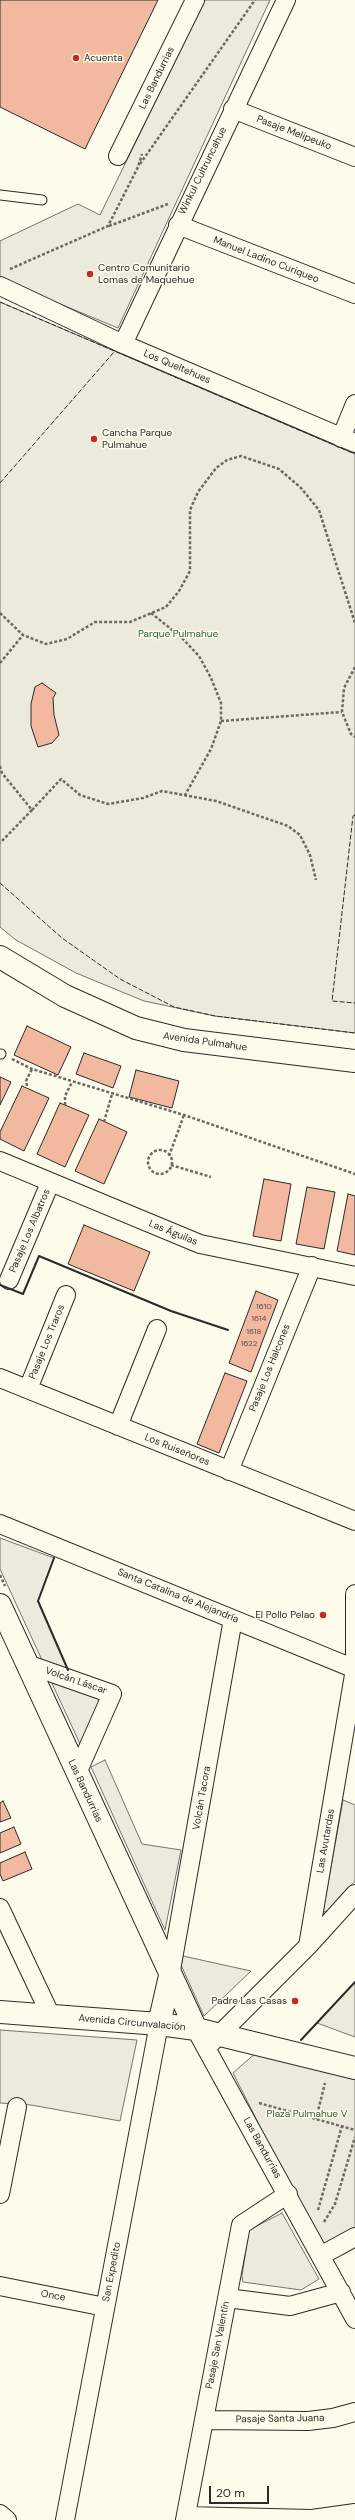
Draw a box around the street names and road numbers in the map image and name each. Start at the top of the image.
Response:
street label: Las Bandurrias [137,45,177,111]
street label: Pasaje Melipeuko [255,113,333,153]
street label: Winkul Cultruncahue [177,125,229,217]
street label: Manuel Ladino Curiqueo [211,234,321,286]
street label: Los Queltehues [142,347,212,387]
street label: Avenida Pulmahue [162,1030,248,1054]
street label: Pasaje Los Albatros [7,1187,53,1275]
street label: Las Águilas [147,1218,199,1248]
street label: Pasaje Los Traros [27,1303,67,1381]
street label: Pasaje Los Halcones [247,1322,293,1414]
street label: Los Ruiseñores [143,1431,211,1469]
street label: Santa Catalina de Alejandría [116,1566,240,1626]
street label: Volcán Láscar [44,1665,108,1697]
street label: Las Bandurrias [65,1758,105,1824]
street label: Volcán Tacora [190,1765,214,1831]
street label: Las Avutardas [314,1808,338,1874]
street label: Avenida Circunvalación [78,2012,186,2034]
street label: Las Bandurrias [240,2115,284,2181]
street label: San Expedito [100,2241,124,2303]
street label: Once [40,2288,66,2304]
street label: Pasaje San Valentín [204,2300,232,2390]
street label: Pasaje Santa Juana [236,2412,324,2426]

